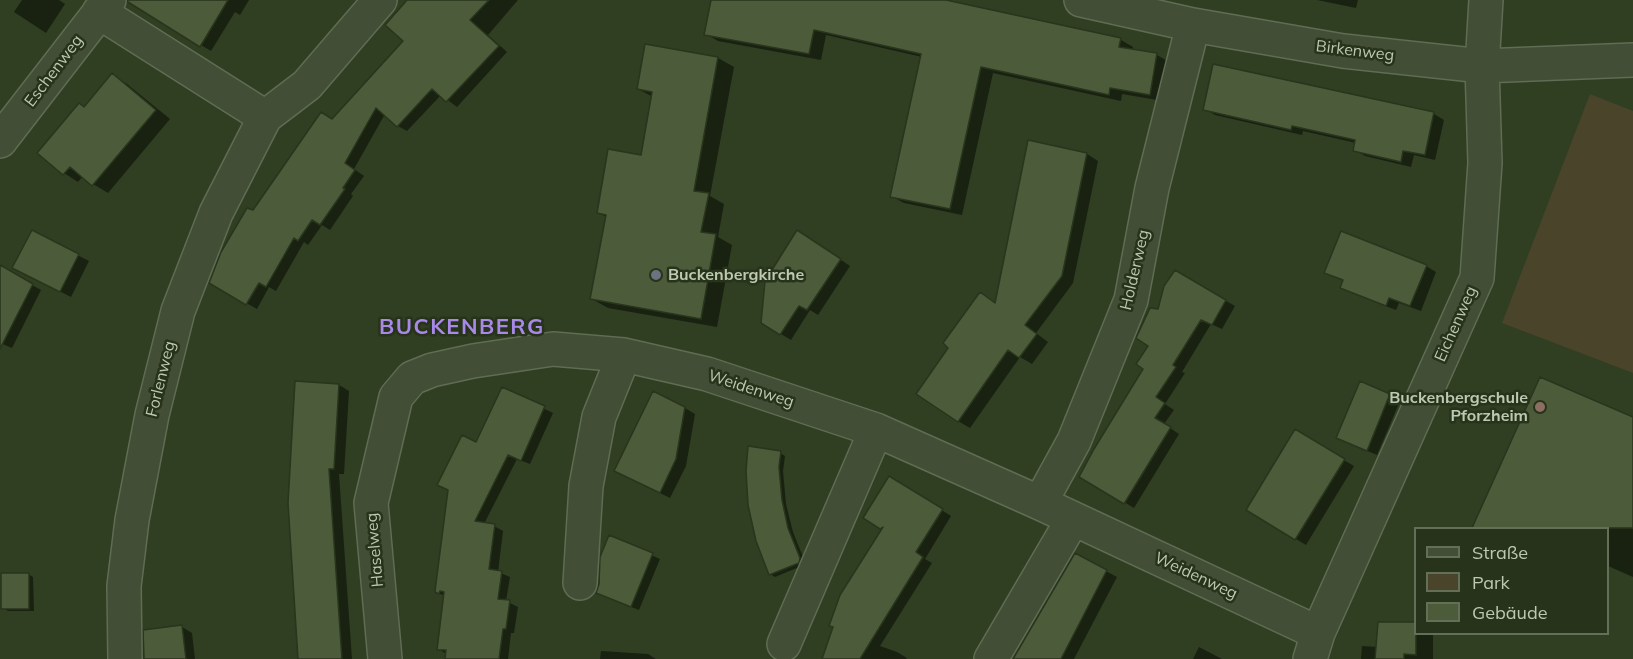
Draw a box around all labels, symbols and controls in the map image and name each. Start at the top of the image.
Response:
street label: Eschenweg [21,31,87,111]
street label: Birkenweg [1315,37,1395,65]
street label: Holderweg [1116,228,1154,312]
place label: Buckenbergkirche [668,265,804,285]
marker: Buckenbergkirche [649,268,663,282]
street label: Eichenweg [1431,283,1481,365]
district label: BUCKENBERG [379,314,545,340]
street label: Forlenweg [142,339,180,419]
street label: Weidenweg [706,366,796,412]
place label: Buckenbergschule Pforzheim [1389,388,1528,426]
marker: Buckenbergschule Pforzheim [1533,400,1547,414]
street label: Haselweg [362,512,388,588]
legend [1414,527,1609,635]
text: Straße [1472,541,1528,564]
street label: Weidenweg [1152,548,1240,604]
text: Park [1472,571,1510,594]
text: Gebäude [1472,601,1548,624]

